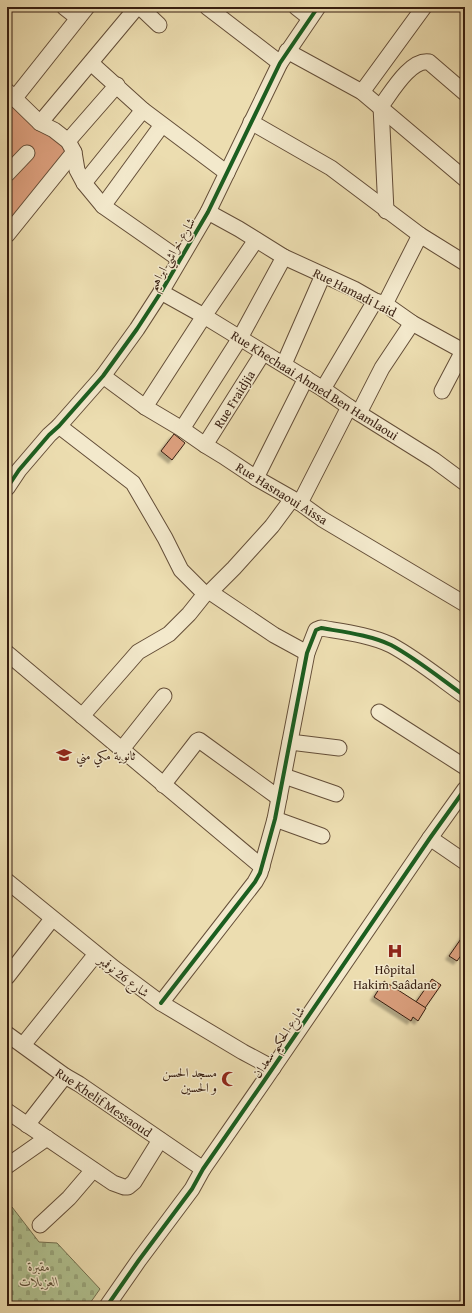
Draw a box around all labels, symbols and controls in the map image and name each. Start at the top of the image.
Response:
street label: شارع خراشي ابراهيم [143,214,203,296]
street label: Rue Hamadi Laid [310,263,400,322]
street label: Rue Khechaai Ahmed Ben Hamlaoui [227,326,402,445]
street label: Rue Fraidjia [209,366,260,432]
street label: Rue Hasnaoui Aissa [232,458,332,530]
school or university icon: ثانوية مكي مني [55,746,73,764]
place label: ثانوية مكي مني [76,746,136,768]
hospital icon: Hôpital Hakim Saâdane [386,942,404,960]
street label: شارع 26 نوفمبر [91,950,153,1004]
place label: Hôpital Hakim Saâdane [353,960,437,994]
street label: شارع الحكيم سعدان [247,1003,313,1084]
street label: Rue Khelif Messaoud [52,1063,156,1142]
place label: مسجد الحسن و الحسين [162,1063,217,1097]
mosque icon: مسجد الحسن و الحسين [220,1070,238,1088]
park label: مقبرة العزيلات [19,1257,59,1291]

